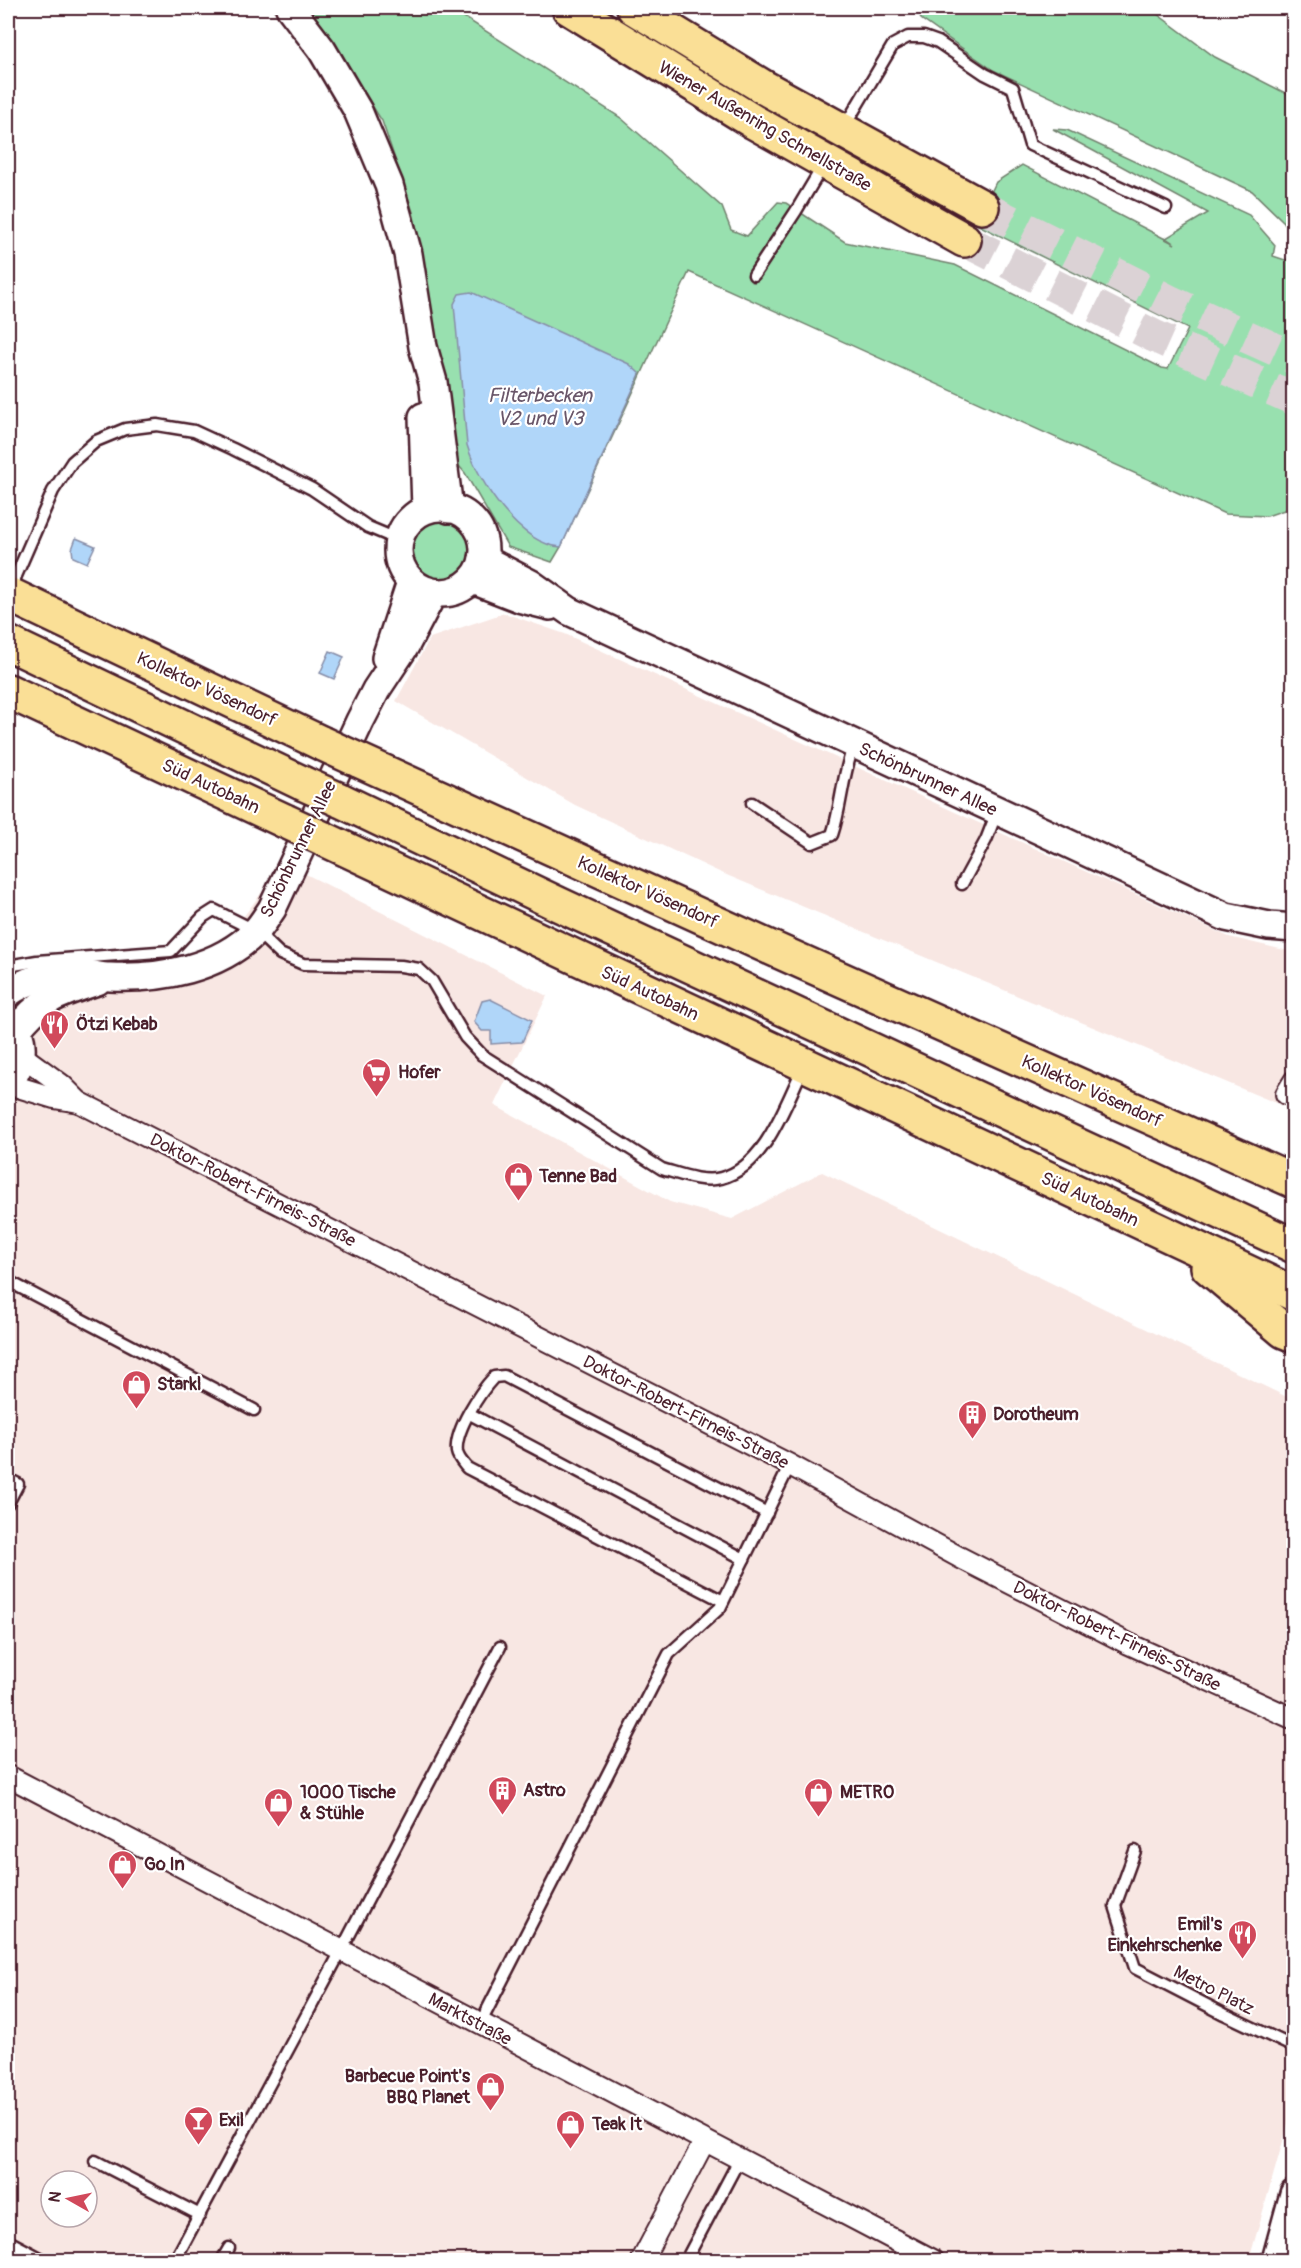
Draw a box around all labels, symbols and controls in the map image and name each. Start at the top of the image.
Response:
street label: Wiener Außenring Schnellstraße [654,56,875,197]
water label: Filterbecken V2 und V3 [488,383,594,431]
street label: Kollektor Vösendorf [133,647,281,732]
street label: Schönbrunner Allee [855,737,1001,822]
street label: Süd Autobahn [158,754,263,819]
street label: Schönbrunner Allee [255,777,342,922]
street label: Kollektor Vösendorf [574,851,723,934]
street label: Süd Autobahn [597,961,702,1026]
restaurant icon: Ötzi Kebab [39,1008,71,1050]
place label: Ötzi Kebab [76,1013,158,1036]
street label: Kollektor Vösendorf [1018,1050,1167,1133]
supermarket icon: Hofer [361,1056,393,1098]
place label: Hofer [398,1061,441,1084]
street label: Doktor-Robert-Firneis-Straße [146,1128,360,1253]
shop icon: Tenne Bad [502,1160,534,1202]
place label: Tenne Bad [538,1165,617,1188]
street label: Süd Autobahn [1037,1167,1142,1232]
street label: Doktor-Robert-Firneis-Straße [579,1350,793,1475]
shop icon: Starkl [120,1368,152,1410]
place label: Starkl [157,1373,201,1396]
building icon: Dorotheum [956,1398,988,1440]
place label: Dorotheum [993,1403,1079,1426]
street label: Doktor-Robert-Firneis-Straße [1009,1576,1225,1697]
building icon: Astro [486,1774,518,1816]
shop icon: METRO [803,1776,835,1818]
place label: Astro [523,1779,566,1802]
place label: 1000 Tische & Stühle [300,1781,397,1825]
place label: METRO [840,1781,895,1804]
shop icon: 1000 Tische & Stühle [263,1786,295,1828]
shop icon: Go In [107,1848,139,1890]
place label: Go In [144,1853,185,1876]
place label: Emil's Einkehrschenke [1107,1913,1223,1957]
restaurant icon: Emil's Einkehrschenke [1227,1918,1259,1960]
street label: Metro Platz [1170,1960,1258,2021]
street label: Marktstraße [424,1988,516,2051]
place label: Barbecue Point's BBQ Planet [345,2065,471,2109]
shop icon: Barbecue Point's BBQ Planet [475,2070,507,2112]
bar icon: Exil [182,2104,214,2146]
shop icon: Teak It [555,2108,587,2150]
place label: Exil [219,2109,244,2132]
place label: Teak It [591,2113,643,2136]
north arrow [39,2169,99,2229]
text: N [44,2190,66,2204]

